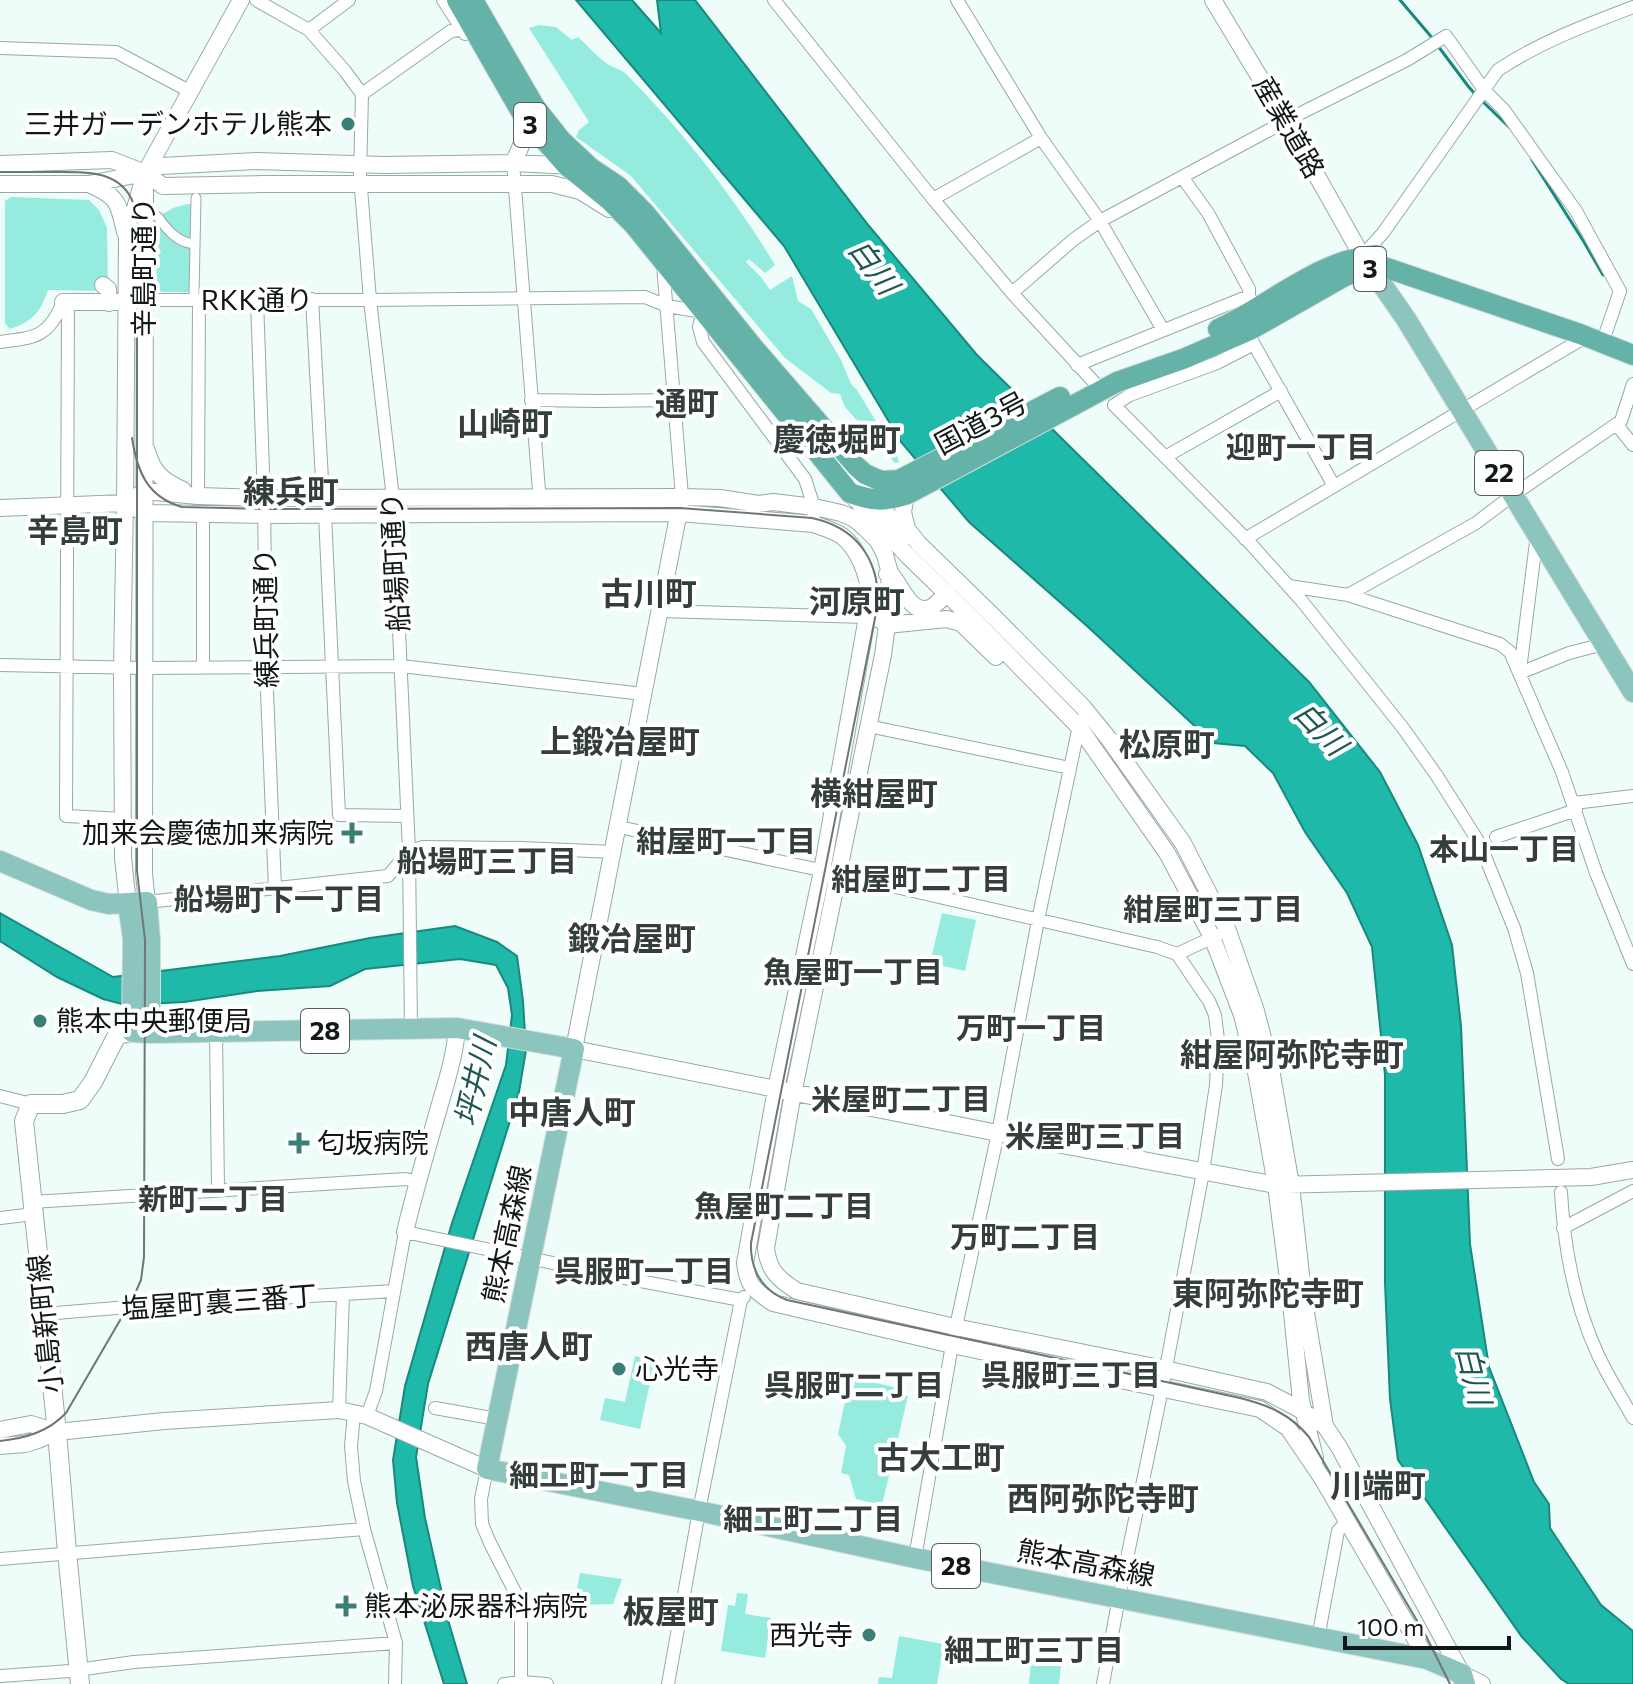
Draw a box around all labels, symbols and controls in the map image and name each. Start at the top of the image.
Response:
street label: 産業道路 [1247,69,1333,184]
road number: 3 [514,103,546,147]
place label: 三井ガーデンホテル熊本 [24,106,332,140]
marker: 三井ガーデンホテル熊本 [339,115,357,133]
street label: 辛島町通り [126,197,160,337]
water label: 白川 [842,230,910,303]
road number: 3 [1354,247,1386,291]
street label: RKK通り [201,282,313,316]
district label: 通町 [655,382,719,422]
street label: 国道3号 [928,384,1033,461]
district label: 山崎町 [457,402,553,442]
district label: 慶徳堀町 [773,418,901,458]
district label: 迎町一丁目 [1226,427,1376,464]
road number: 22 [1475,451,1523,495]
district label: 練兵町 [243,470,339,510]
street label: 船場町通り [373,491,415,633]
district label: 辛島町 [27,509,123,549]
street label: 練兵町通り [247,548,283,688]
district label: 古川町 [601,572,697,612]
district label: 河原町 [809,580,905,620]
water label: 白川 [1288,693,1358,764]
district label: 上鍛冶屋町 [540,720,700,760]
district label: 松原町 [1119,723,1215,763]
district label: 横紺屋町 [810,772,938,812]
place label: 加来会慶徳加来病院 [82,815,334,849]
district label: 紺屋町一丁目 [636,821,816,858]
marker: 加来会慶徳加来病院 [341,822,363,844]
district label: 本山一丁目 [1429,829,1579,866]
district label: 船場町三丁目 [397,841,577,878]
district label: 紺屋町二丁目 [831,859,1011,896]
district label: 船場町下一丁目 [174,879,384,916]
district label: 紺屋町三丁目 [1123,889,1303,926]
district label: 鍛冶屋町 [568,917,696,957]
district label: 魚屋町一丁目 [763,952,943,989]
place label: 熊本中央郵便局 [56,1003,252,1037]
district label: 万町一丁目 [956,1008,1106,1045]
road number: 28 [301,1009,349,1053]
marker: 熊本中央郵便局 [31,1012,49,1030]
water label: 坪井川 [445,1031,502,1129]
district label: 紺屋阿弥陀寺町 [1180,1033,1404,1073]
district label: 米屋町二丁目 [811,1079,991,1116]
district label: 中唐人町 [508,1091,636,1131]
district label: 米屋町三丁目 [1005,1116,1185,1153]
place label: 匂坂病院 [317,1125,429,1159]
marker: 匂坂病院 [288,1132,310,1154]
street label: 熊本高森線 [475,1162,537,1306]
district label: 新町二丁目 [138,1179,288,1216]
district label: 魚屋町二丁目 [694,1186,874,1223]
district label: 万町二丁目 [950,1217,1100,1254]
district label: 呉服町一丁目 [554,1251,734,1288]
street label: 小島新町線 [20,1253,68,1396]
district label: 東阿弥陀寺町 [1172,1272,1364,1312]
street label: 塩屋町裏三番丁 [120,1277,318,1325]
district label: 西唐人町 [465,1325,593,1365]
water label: 白川 [1450,1341,1501,1411]
place label: 心光寺 [635,1351,719,1385]
district label: 呉服町三丁目 [981,1355,1161,1392]
marker: 心光寺 [610,1360,628,1378]
district label: 呉服町二丁目 [764,1365,944,1402]
district label: 古大工町 [877,1436,1005,1476]
district label: 細工町一丁目 [509,1455,689,1492]
district label: 川端町 [1330,1464,1426,1504]
district label: 西阿弥陀寺町 [1007,1477,1199,1517]
district label: 細工町二丁目 [723,1499,903,1536]
street label: 熊本高森線 [1014,1532,1158,1592]
road number: 28 [932,1544,980,1588]
place label: 熊本泌尿器科病院 [364,1588,588,1622]
district label: 板屋町 [623,1590,719,1630]
marker: 熊本泌尿器科病院 [335,1595,357,1617]
scale bar [1345,1600,1509,1650]
text: 100 m [1357,1612,1424,1641]
place label: 西光寺 [769,1617,853,1651]
marker: 西光寺 [860,1626,878,1644]
district label: 細工町三丁目 [944,1630,1124,1667]

